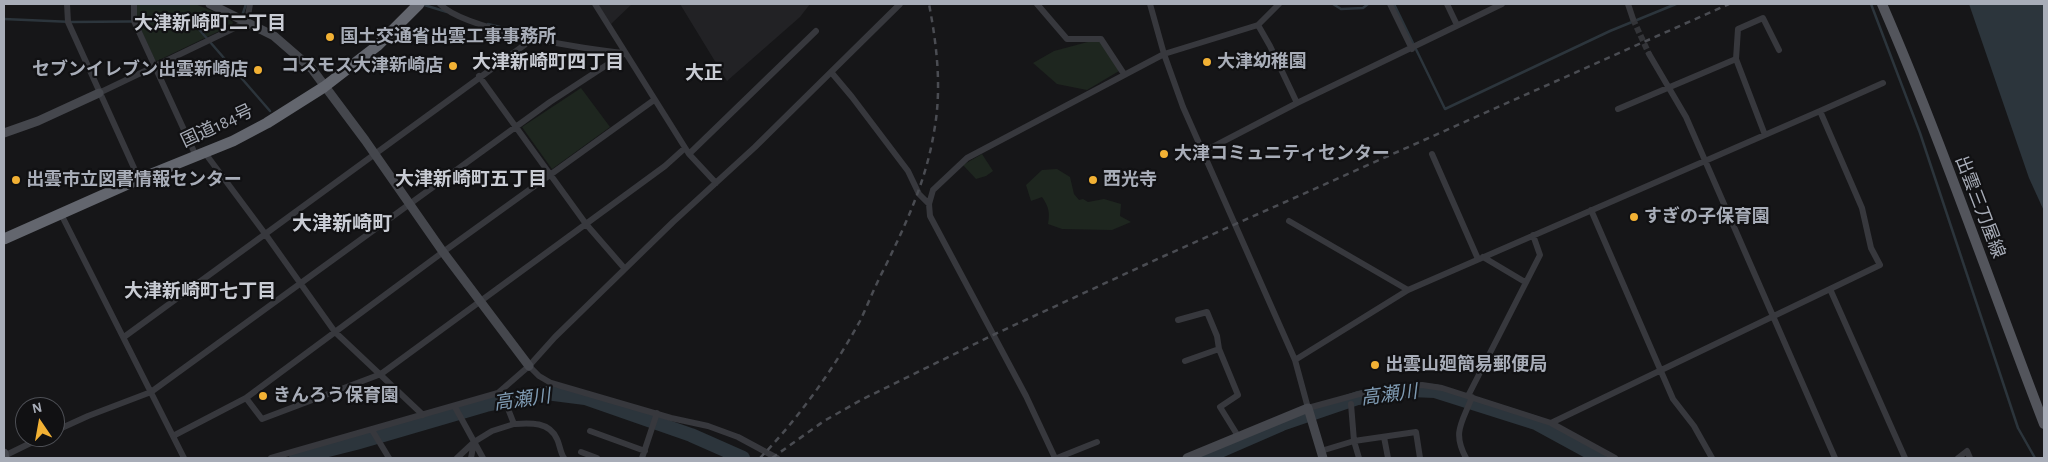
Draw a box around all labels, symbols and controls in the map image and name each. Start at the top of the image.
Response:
district label: 大津新崎町二丁目 [134,12,286,34]
place label: 国土交通省出雲工事事務所 [340,26,556,48]
marker: 国土交通省出雲工事事務所 [324,31,336,43]
district label: 大津新崎町四丁目 [472,51,624,73]
place label: 大津幼稚園 [1217,51,1307,73]
place label: コスモス大津新崎店 [281,55,443,77]
marker: 大津幼稚園 [1201,56,1213,68]
place label: セブンイレブン出雲新崎店 [32,59,248,81]
marker: コスモス大津新崎店 [447,60,459,72]
district label: 大正 [685,62,723,84]
marker: セブンイレブン出雲新崎店 [252,64,264,76]
street label: 国道184号 [177,100,257,152]
place label: 大津コミュニティセンター [1174,143,1390,165]
marker: 大津コミュニティセンター [1158,148,1170,160]
street label: 出雲三刀屋線 [1951,153,2009,261]
district label: 大津新崎町五丁目 [395,168,547,190]
place label: 出雲市立図書情報センター [26,169,242,191]
place label: 西光寺 [1103,169,1157,191]
marker: 出雲市立図書情報センター [10,174,22,186]
marker: 西光寺 [1087,174,1099,186]
place label: すぎの子保育園 [1644,206,1770,228]
marker: すぎの子保育園 [1628,211,1640,223]
district label: 大津新崎町 [292,212,392,236]
district label: 大津新崎町七丁目 [124,280,276,302]
place label: 出雲山廻簡易郵便局 [1385,354,1547,376]
marker: 出雲山廻簡易郵便局 [1369,359,1381,371]
water label: 高瀬川 [1359,380,1419,410]
place label: きんろう保育園 [273,385,399,407]
water label: 高瀬川 [492,385,552,415]
marker: きんろう保育園 [257,390,269,402]
north arrow [15,397,65,447]
text: N [31,400,43,416]

